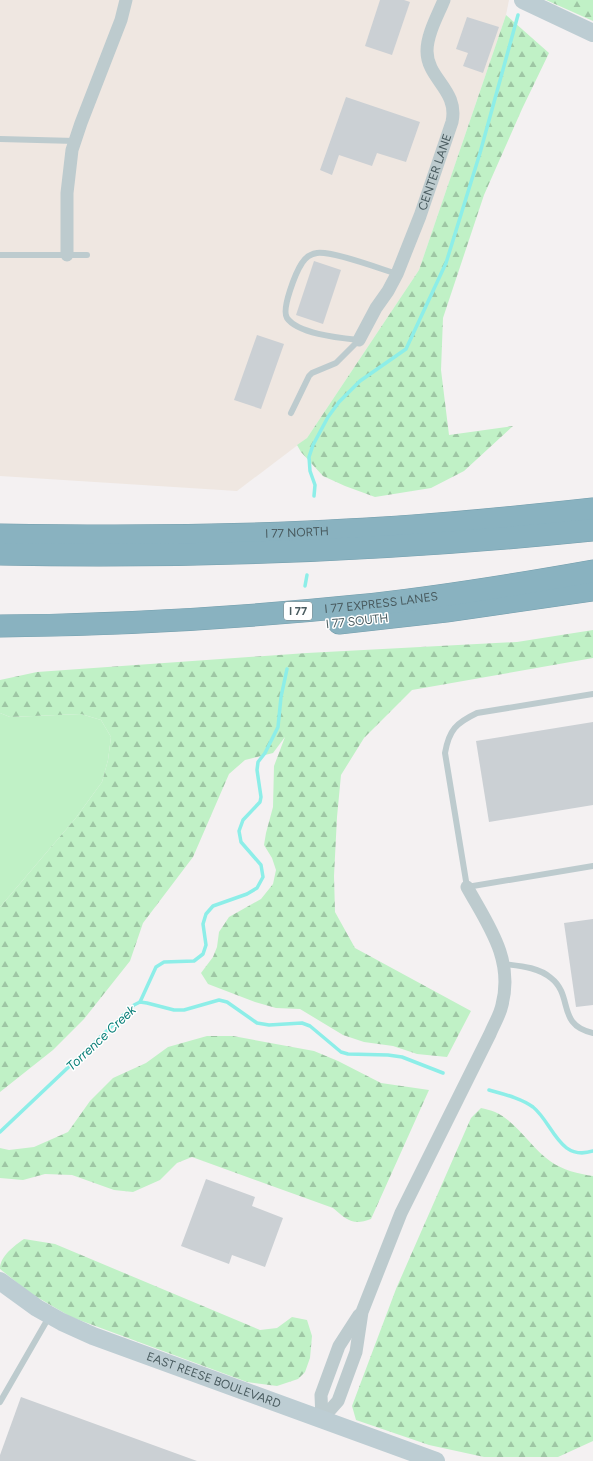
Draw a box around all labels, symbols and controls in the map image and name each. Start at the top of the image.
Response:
street label: CENTER LANE [415,132,454,212]
street label: I 77 NORTH [265,524,329,541]
street label: I 77 EXPRESS LANES [324,589,439,616]
road number: I 77 [284,602,312,620]
street label: I 77 SOUTH [325,611,389,631]
water label: Torrence Creek [63,1002,139,1074]
street label: EAST REESE BOULEVARD [145,1349,283,1411]

